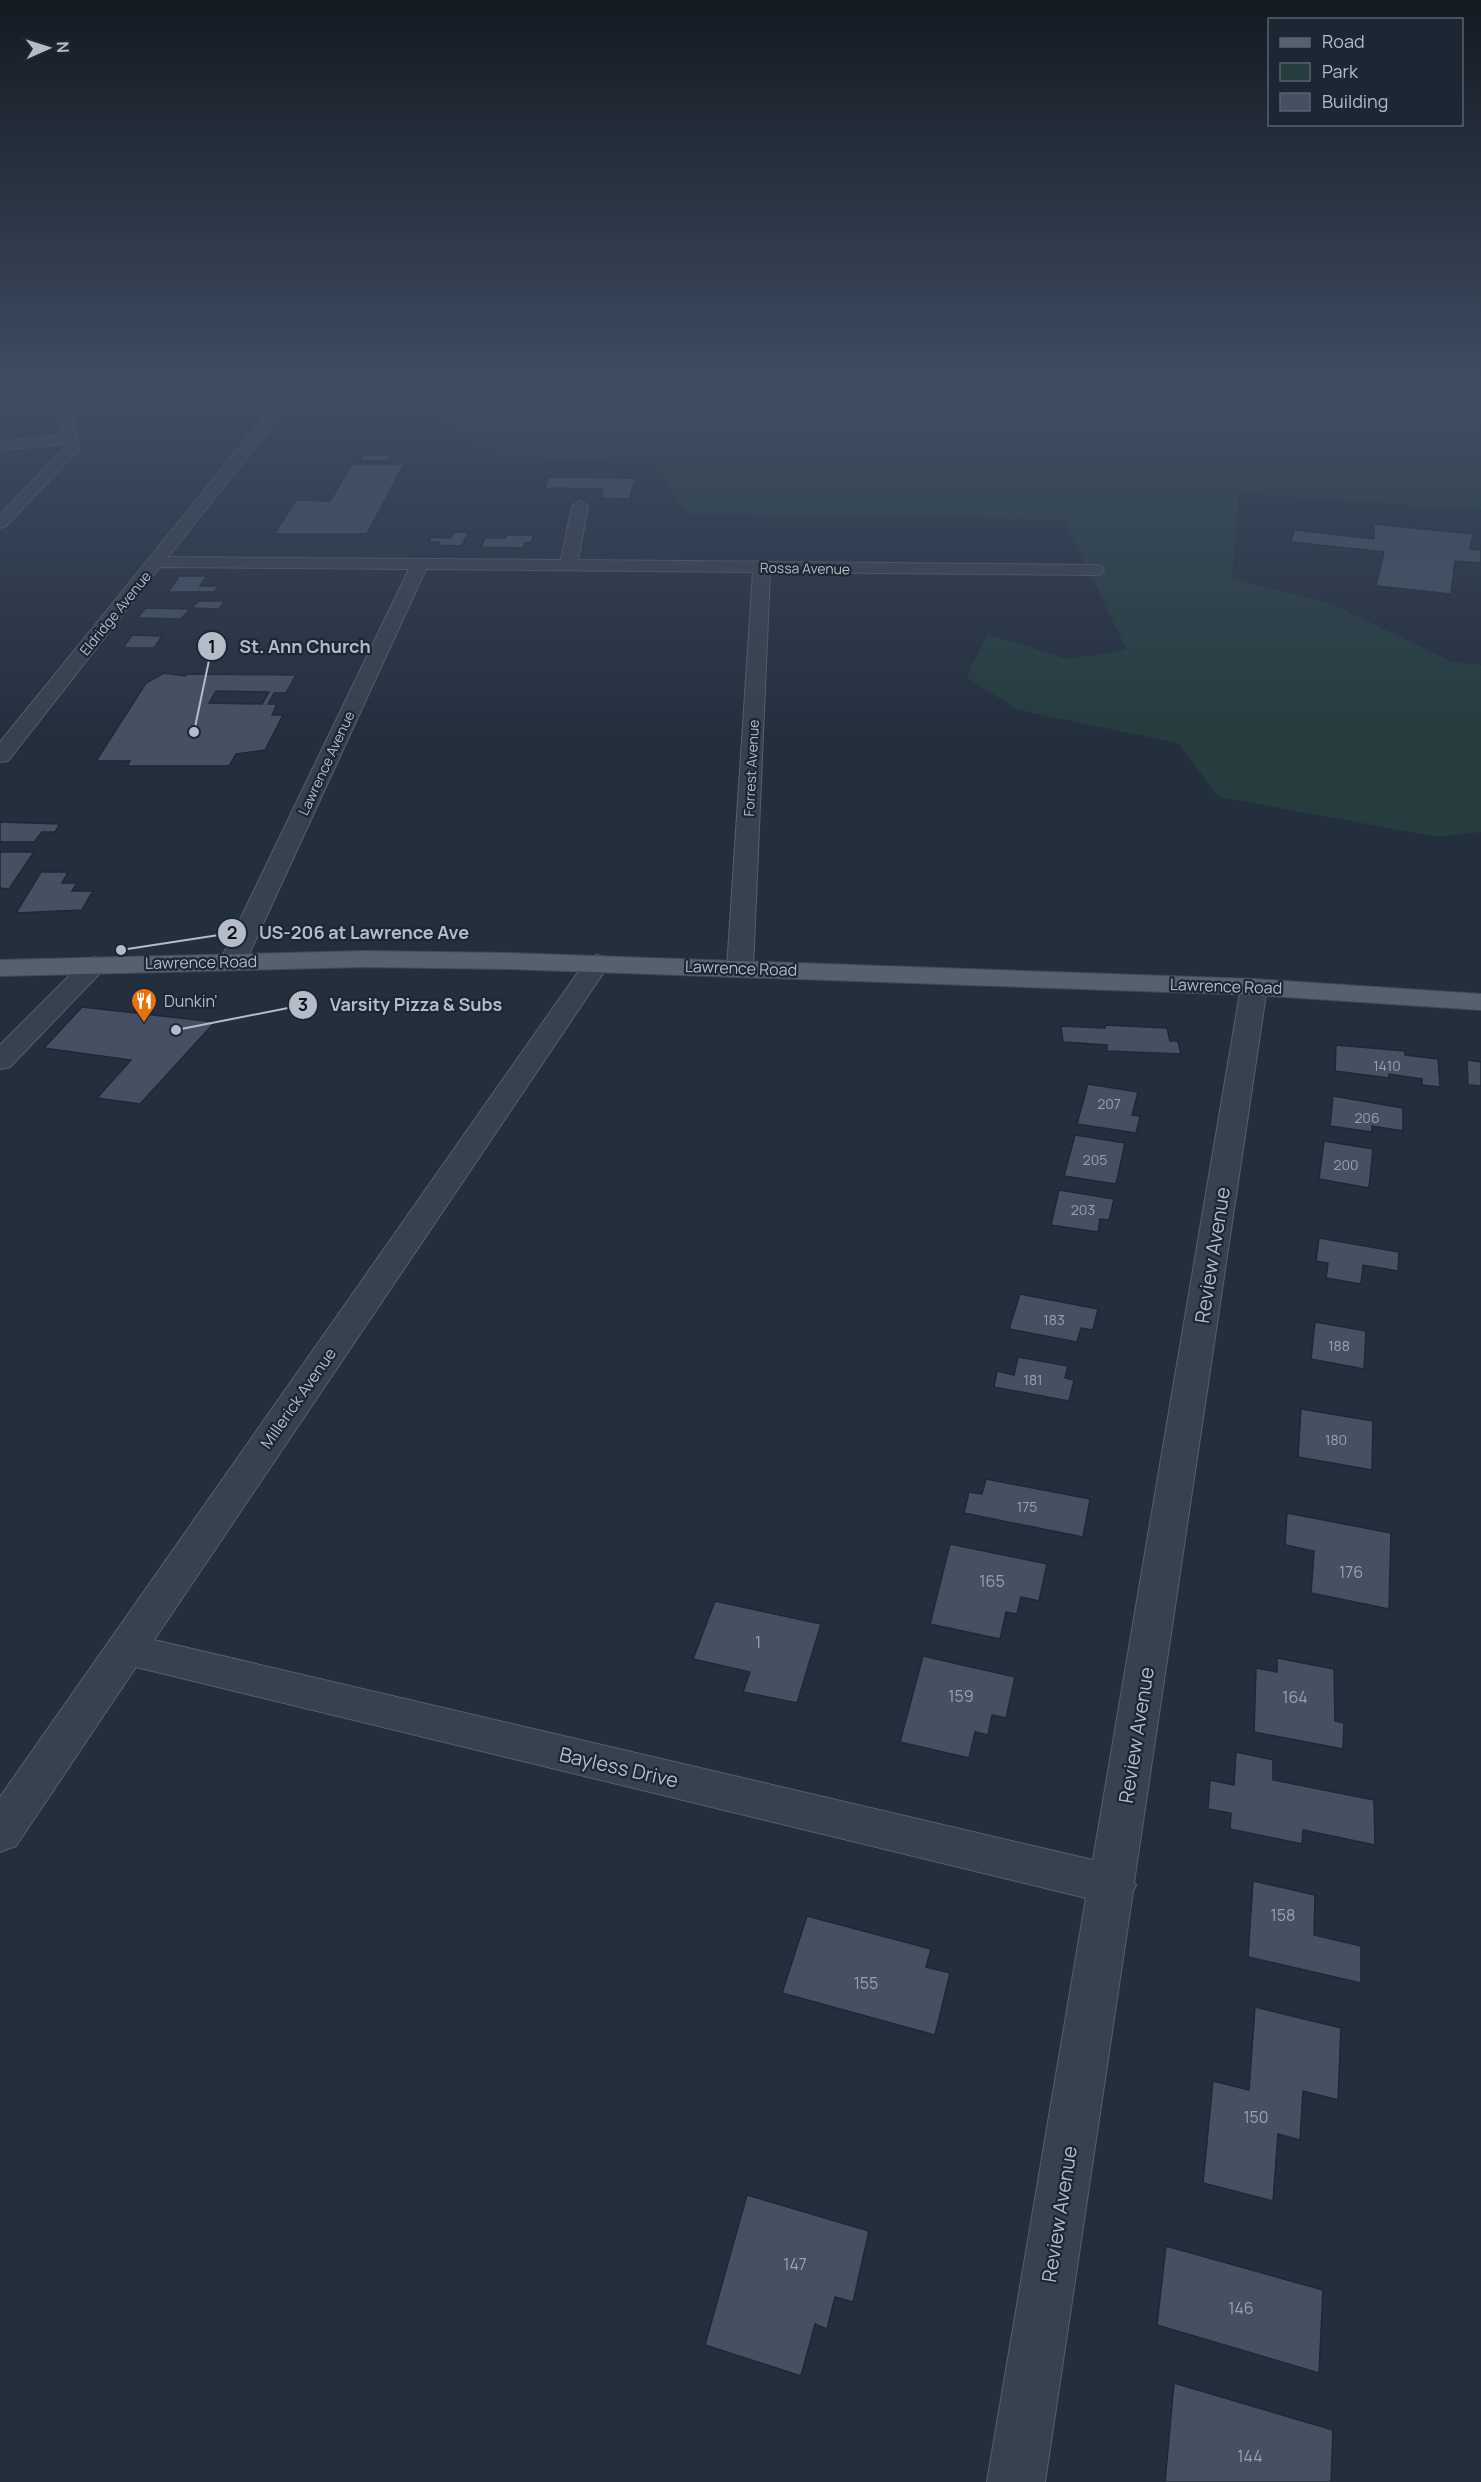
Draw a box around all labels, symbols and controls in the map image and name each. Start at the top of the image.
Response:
north arrow [18,18,78,78]
legend [1268,18,1463,126]
text: Road [1322,29,1365,53]
text: N [52,41,74,54]
text: Park [1322,59,1359,83]
text: Building [1322,89,1388,113]
street label: Rossa Avenue [760,558,850,578]
street label: Eldridge Avenue [75,567,155,659]
callout: St. Ann Church [197,628,383,664]
text: 1 [208,634,216,658]
text: St. Ann Church [239,634,371,658]
street label: Lawrence Avenue [294,708,358,818]
street label: Forrest Avenue [739,719,763,817]
callout: US-206 at Lawrence Ave [217,915,481,951]
text: 2 [227,920,237,944]
text: US-206 at Lawrence Ave [259,920,469,944]
street label: Lawrence Road [145,950,257,974]
street label: Lawrence Road [685,955,797,981]
street label: Lawrence Road [1170,973,1282,999]
restaurant icon: Dunkin' [129,986,159,1024]
callout: Varsity Pizza & Subs [288,987,514,1023]
place label: Dunkin' [164,990,218,1012]
text: 3 [298,992,308,1016]
text: Varsity Pizza & Subs [330,992,502,1016]
house number: 1410 [1373,1056,1401,1075]
house number: 207 [1097,1094,1121,1113]
house number: 206 [1354,1108,1380,1127]
house number: 205 [1083,1150,1107,1169]
house number: 200 [1333,1155,1359,1174]
street label: Review Avenue [1188,1185,1236,1325]
house number: 203 [1071,1200,1095,1219]
house number: 183 [1043,1310,1065,1329]
house number: 188 [1328,1336,1350,1355]
street label: Millerick Avenue [255,1343,341,1453]
house number: 181 [1023,1370,1043,1389]
house number: 180 [1325,1430,1347,1449]
house number: 175 [1017,1497,1037,1516]
house number: 176 [1339,1561,1363,1583]
house number: 165 [979,1570,1005,1592]
house number: 1 [755,1631,761,1653]
street label: Review Avenue [1112,1665,1160,1805]
house number: 159 [948,1685,974,1707]
house number: 164 [1282,1686,1308,1708]
street label: Bayless Drive [557,1740,681,1794]
house number: 158 [1271,1904,1295,1926]
house number: 155 [854,1972,878,1994]
house number: 150 [1243,2106,1269,2128]
street label: Review Avenue [1035,2144,1083,2284]
house number: 147 [783,2253,807,2275]
house number: 146 [1228,2297,1254,2319]
house number: 144 [1237,2445,1263,2467]

